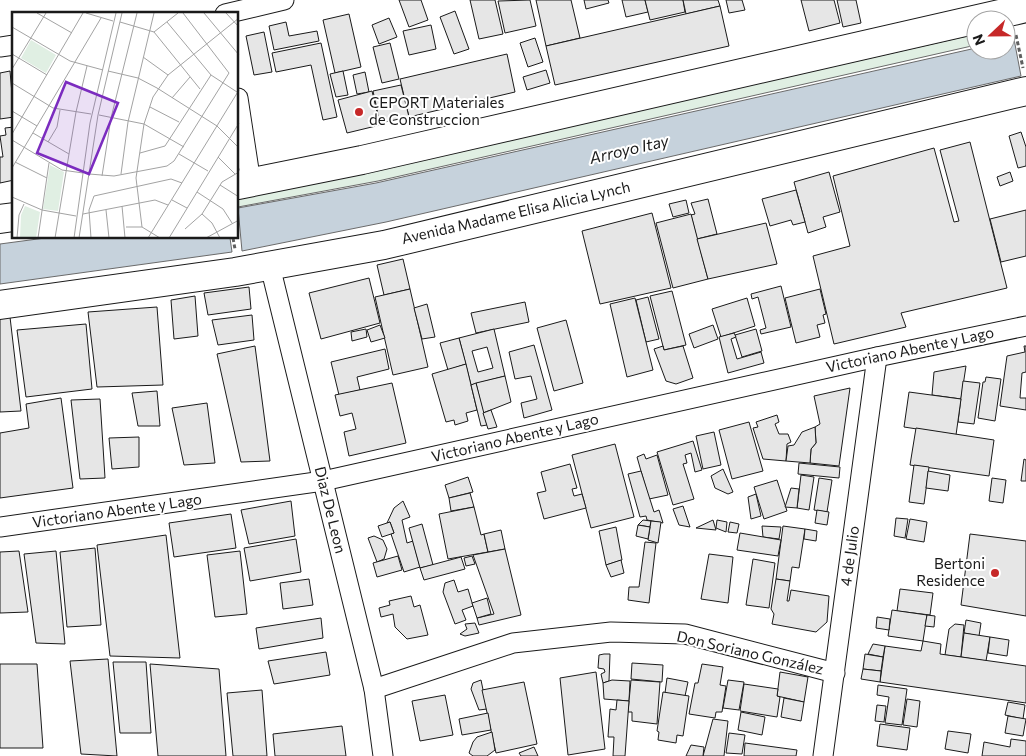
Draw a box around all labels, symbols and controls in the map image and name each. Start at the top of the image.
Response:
north arrow [966,10,1016,60]
inset map [12,12,239,239]
text: N [969,32,988,48]
place label: CEPORT Materiales de Construccion [369,93,505,128]
marker: CEPORT Materiales de Construccion [353,106,365,118]
water label: Arroyo Itay [586,130,671,167]
street label: Avenida Madame Elisa Alicia Lynch [400,177,632,247]
street label: Victoriano Abente y Lago [824,322,995,376]
street label: Victoriano Abente y Lago [429,409,600,465]
street label: Diaz De Leon [311,464,350,555]
street label: Victoriano Abente y Lago [31,489,203,531]
street label: 4 de Julio [836,525,862,587]
place label: Bertoni Residence [916,554,985,589]
marker: Bertoni Residence [989,567,1001,579]
street label: Don Soriano González [675,626,825,678]

